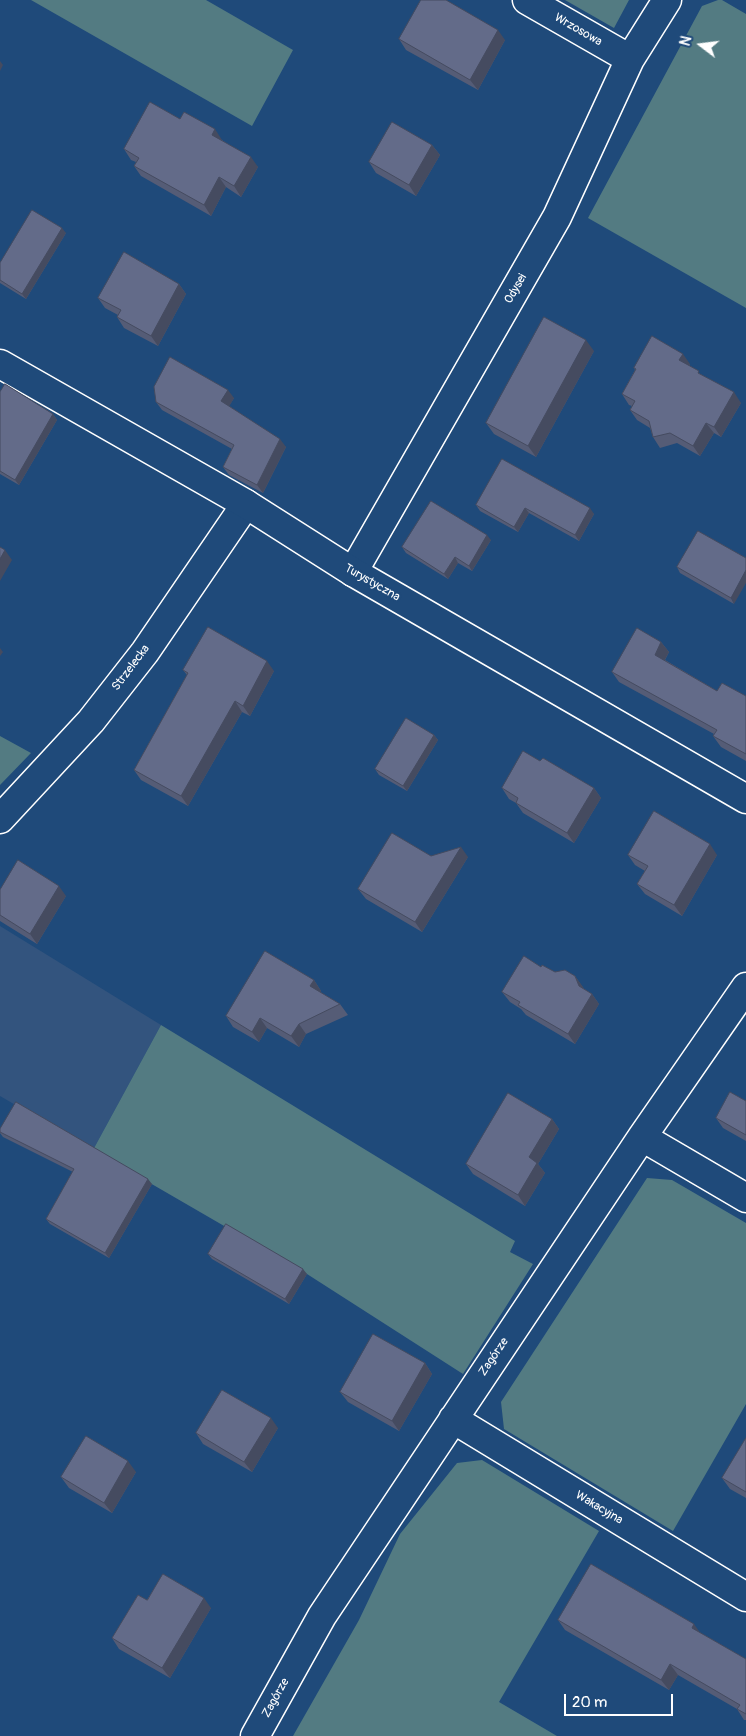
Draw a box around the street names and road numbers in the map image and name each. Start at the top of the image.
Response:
street label: Wrzosowa [552,11,604,49]
street label: Odysei [502,272,530,306]
street label: Turystyczna [342,561,402,605]
street label: Strzelecka [109,642,153,694]
street label: Zagórze [476,1335,512,1379]
street label: Wakacyjna [573,1488,625,1528]
street label: Zagórze [259,1676,293,1720]

